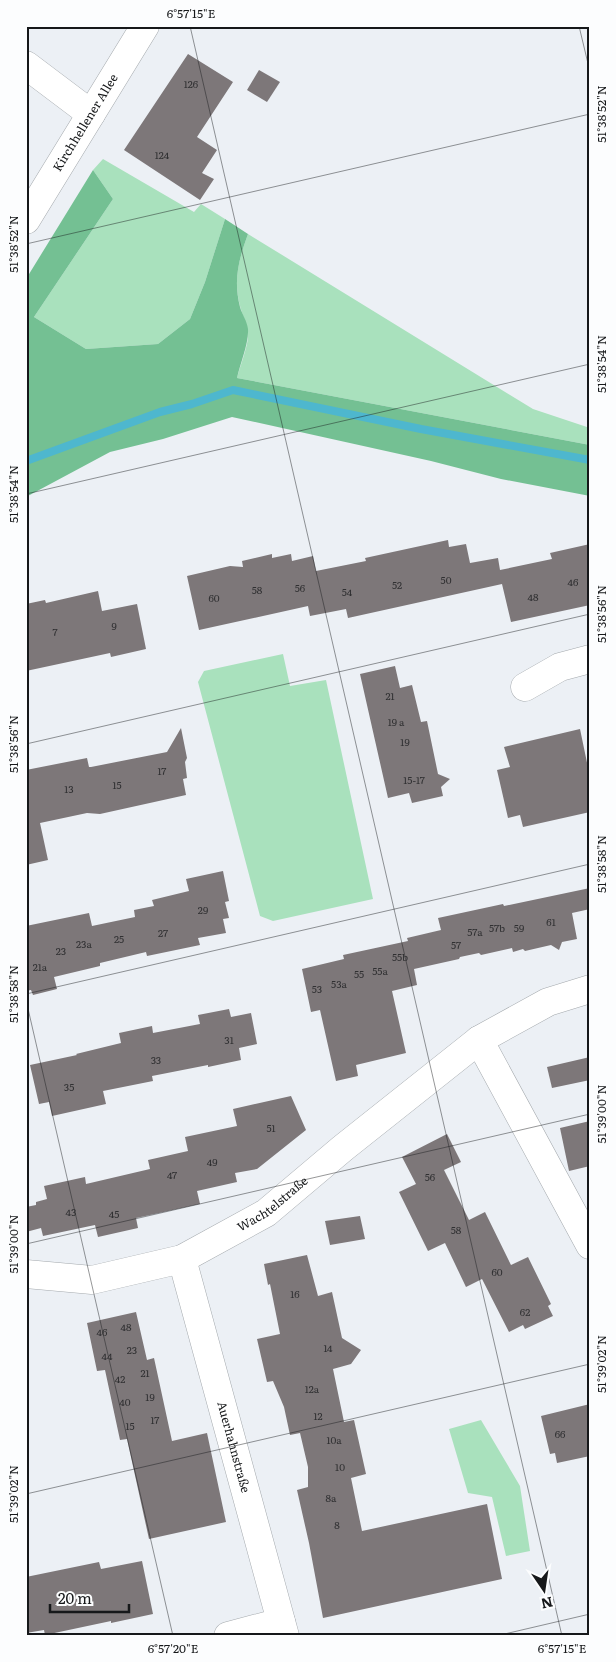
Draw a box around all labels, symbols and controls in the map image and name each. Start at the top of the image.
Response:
text: 6°57'15"E [167,4,216,22]
street label: Kirchhellener Allee [48,70,122,175]
house number: 126 [184,76,199,91]
text: 51°38'52"N [592,85,610,143]
house number: 124 [155,147,170,162]
text: 51°38'52"N [4,215,22,273]
text: 51°38'54"N [592,335,610,393]
text: 51°38'54"N [4,465,22,523]
house number: 50 [441,572,452,587]
house number: 46 [568,574,579,589]
house number: 52 [392,577,402,592]
house number: 56 [295,580,306,595]
house number: 58 [252,582,263,597]
house number: 54 [342,584,353,599]
text: 51°38'56"N [592,585,610,643]
house number: 48 [527,589,539,604]
house number: 60 [208,590,220,605]
house number: 9 [111,618,117,633]
house number: 7 [52,624,58,639]
house number: 21 [385,688,395,703]
house number: 19 a [388,714,405,729]
text: 51°38'56"N [4,715,22,773]
house number: 19 [400,734,410,749]
house number: 17 [158,763,166,778]
house number: 15-17 [403,772,425,787]
house number: 15 [112,777,122,792]
house number: 13 [64,781,74,796]
text: 51°38'58"N [592,835,610,893]
house number: 29 [198,902,208,917]
house number: 61 [546,914,556,929]
house number: 57b [489,920,505,935]
house number: 59 [514,920,524,935]
house number: 57a [467,924,483,939]
house number: 27 [158,925,168,940]
house number: 25 [114,931,124,946]
house number: 23a [76,936,93,951]
house number: 57 [451,937,461,952]
house number: 23 [56,943,66,958]
house number: 55b [392,949,408,964]
house number: 21a [33,959,48,974]
house number: 55a [372,963,388,978]
text: 51°38'58"N [4,965,22,1023]
house number: 55 [354,966,364,981]
house number: 53a [331,976,348,991]
house number: 53 [312,981,322,996]
house number: 31 [224,1032,234,1047]
house number: 33 [151,1052,161,1067]
house number: 35 [64,1079,74,1094]
text: 51°39'00"N [592,1084,610,1144]
house number: 51 [266,1120,276,1135]
house number: 49 [207,1154,217,1169]
house number: 47 [167,1167,177,1182]
house number: 56 [425,1169,436,1184]
street label: Wachtelstraße [234,1171,311,1235]
house number: 43 [66,1204,76,1219]
house number: 45 [109,1206,119,1221]
text: 51°39'00"N [4,1214,22,1274]
house number: 58 [451,1222,462,1237]
house number: 60 [491,1264,503,1279]
house number: 16 [290,1286,300,1301]
house number: 62 [520,1304,530,1319]
house number: 48 [120,1319,132,1334]
house number: 46 [97,1324,108,1339]
text: 51°39'02"N [592,1335,610,1393]
house number: 14 [323,1340,333,1355]
house number: 23 [127,1342,137,1357]
house number: 44 [101,1348,113,1363]
house number: 21 [140,1365,150,1380]
house number: 42 [115,1371,125,1386]
house number: 12a [305,1381,320,1396]
house number: 19 [145,1389,155,1404]
house number: 40 [119,1394,131,1409]
street label: Auerhahnstraße [213,1399,255,1495]
house number: 12 [313,1408,323,1423]
house number: 17 [151,1412,159,1427]
house number: 15 [125,1418,135,1433]
house number: 66 [555,1426,566,1441]
house number: 10a [326,1432,342,1447]
house number: 10 [335,1459,345,1474]
text: 51°39'02"N [4,1465,22,1523]
house number: 8a [326,1490,337,1505]
house number: 8 [334,1517,340,1532]
north arrow [518,1564,568,1614]
scale bar [50,1582,129,1614]
text: 20 m [58,1586,92,1609]
text: N [539,1593,555,1615]
text: 6°57'20"E [148,1639,199,1657]
text: 6°57'15"E [538,1639,587,1657]

